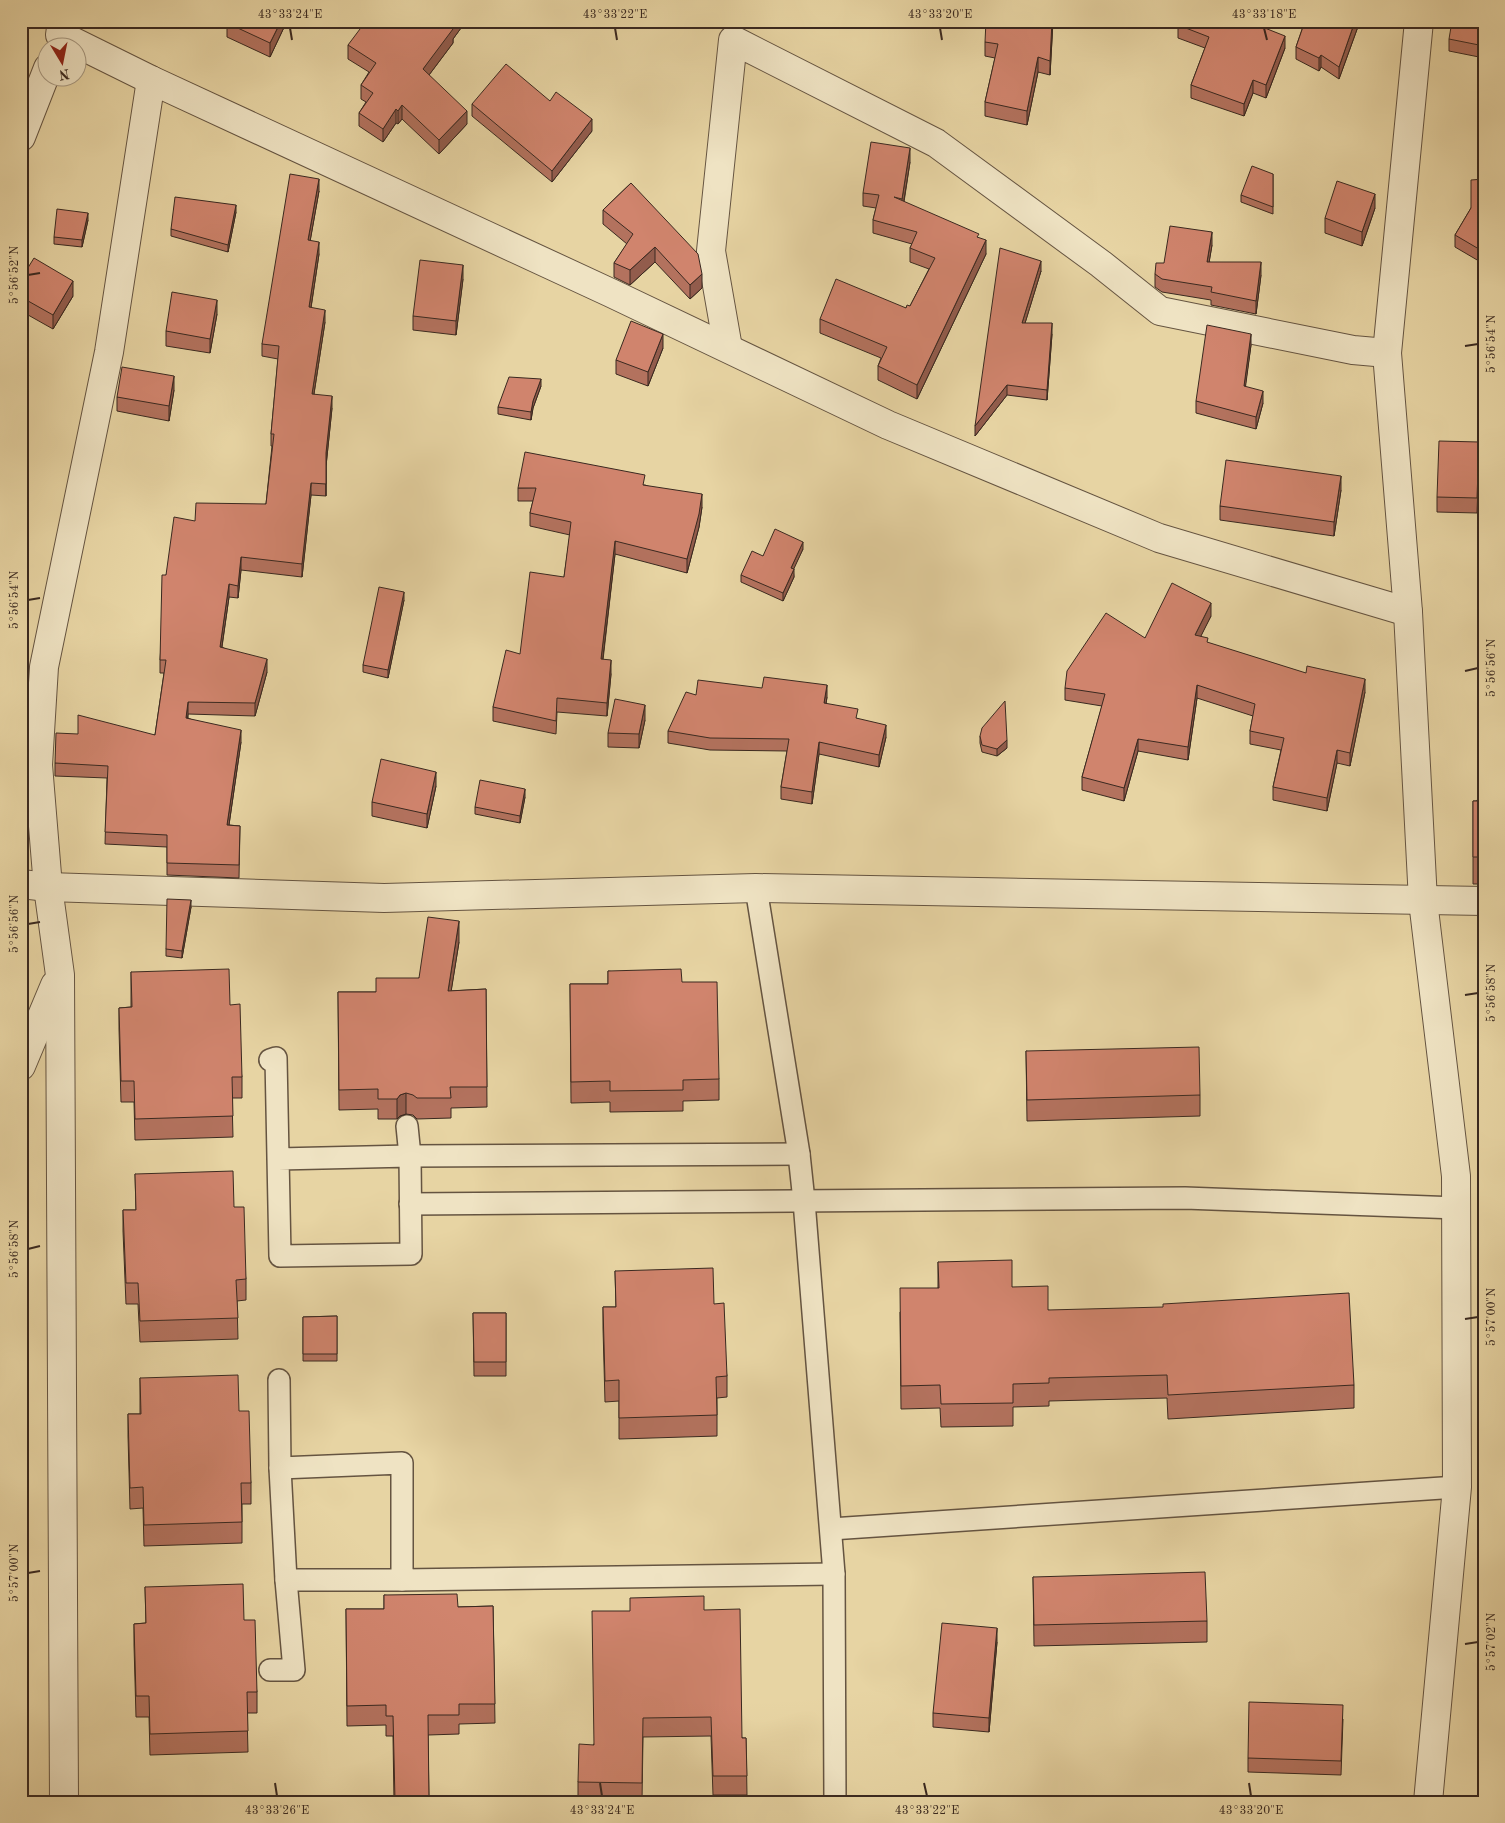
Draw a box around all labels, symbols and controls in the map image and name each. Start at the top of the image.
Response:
text: 43°33'24"E [258,9,322,21]
text: 43°33'22"E [583,9,647,21]
text: 43°33'20"E [908,9,972,21]
text: 43°33'18"E [1232,9,1296,21]
north arrow [38,38,88,88]
text: N [57,66,71,82]
text: 5°56'52"N [8,246,21,304]
text: 5°56'54"N [1485,315,1498,373]
text: 5°56'54"N [8,571,21,629]
text: 5°56'56"N [1485,639,1498,697]
text: 5°56'56"N [8,895,21,953]
text: 5°56'58"N [1485,964,1498,1022]
text: 5°56'58"N [8,1220,21,1278]
text: 5°57'00"N [1485,1288,1498,1346]
text: 5°57'00"N [8,1544,21,1602]
text: 5°57'02"N [1485,1613,1498,1671]
text: 43°33'26"E [245,1805,309,1817]
text: 43°33'24"E [570,1805,634,1817]
text: 43°33'22"E [895,1805,959,1817]
text: 43°33'20"E [1219,1805,1283,1817]

